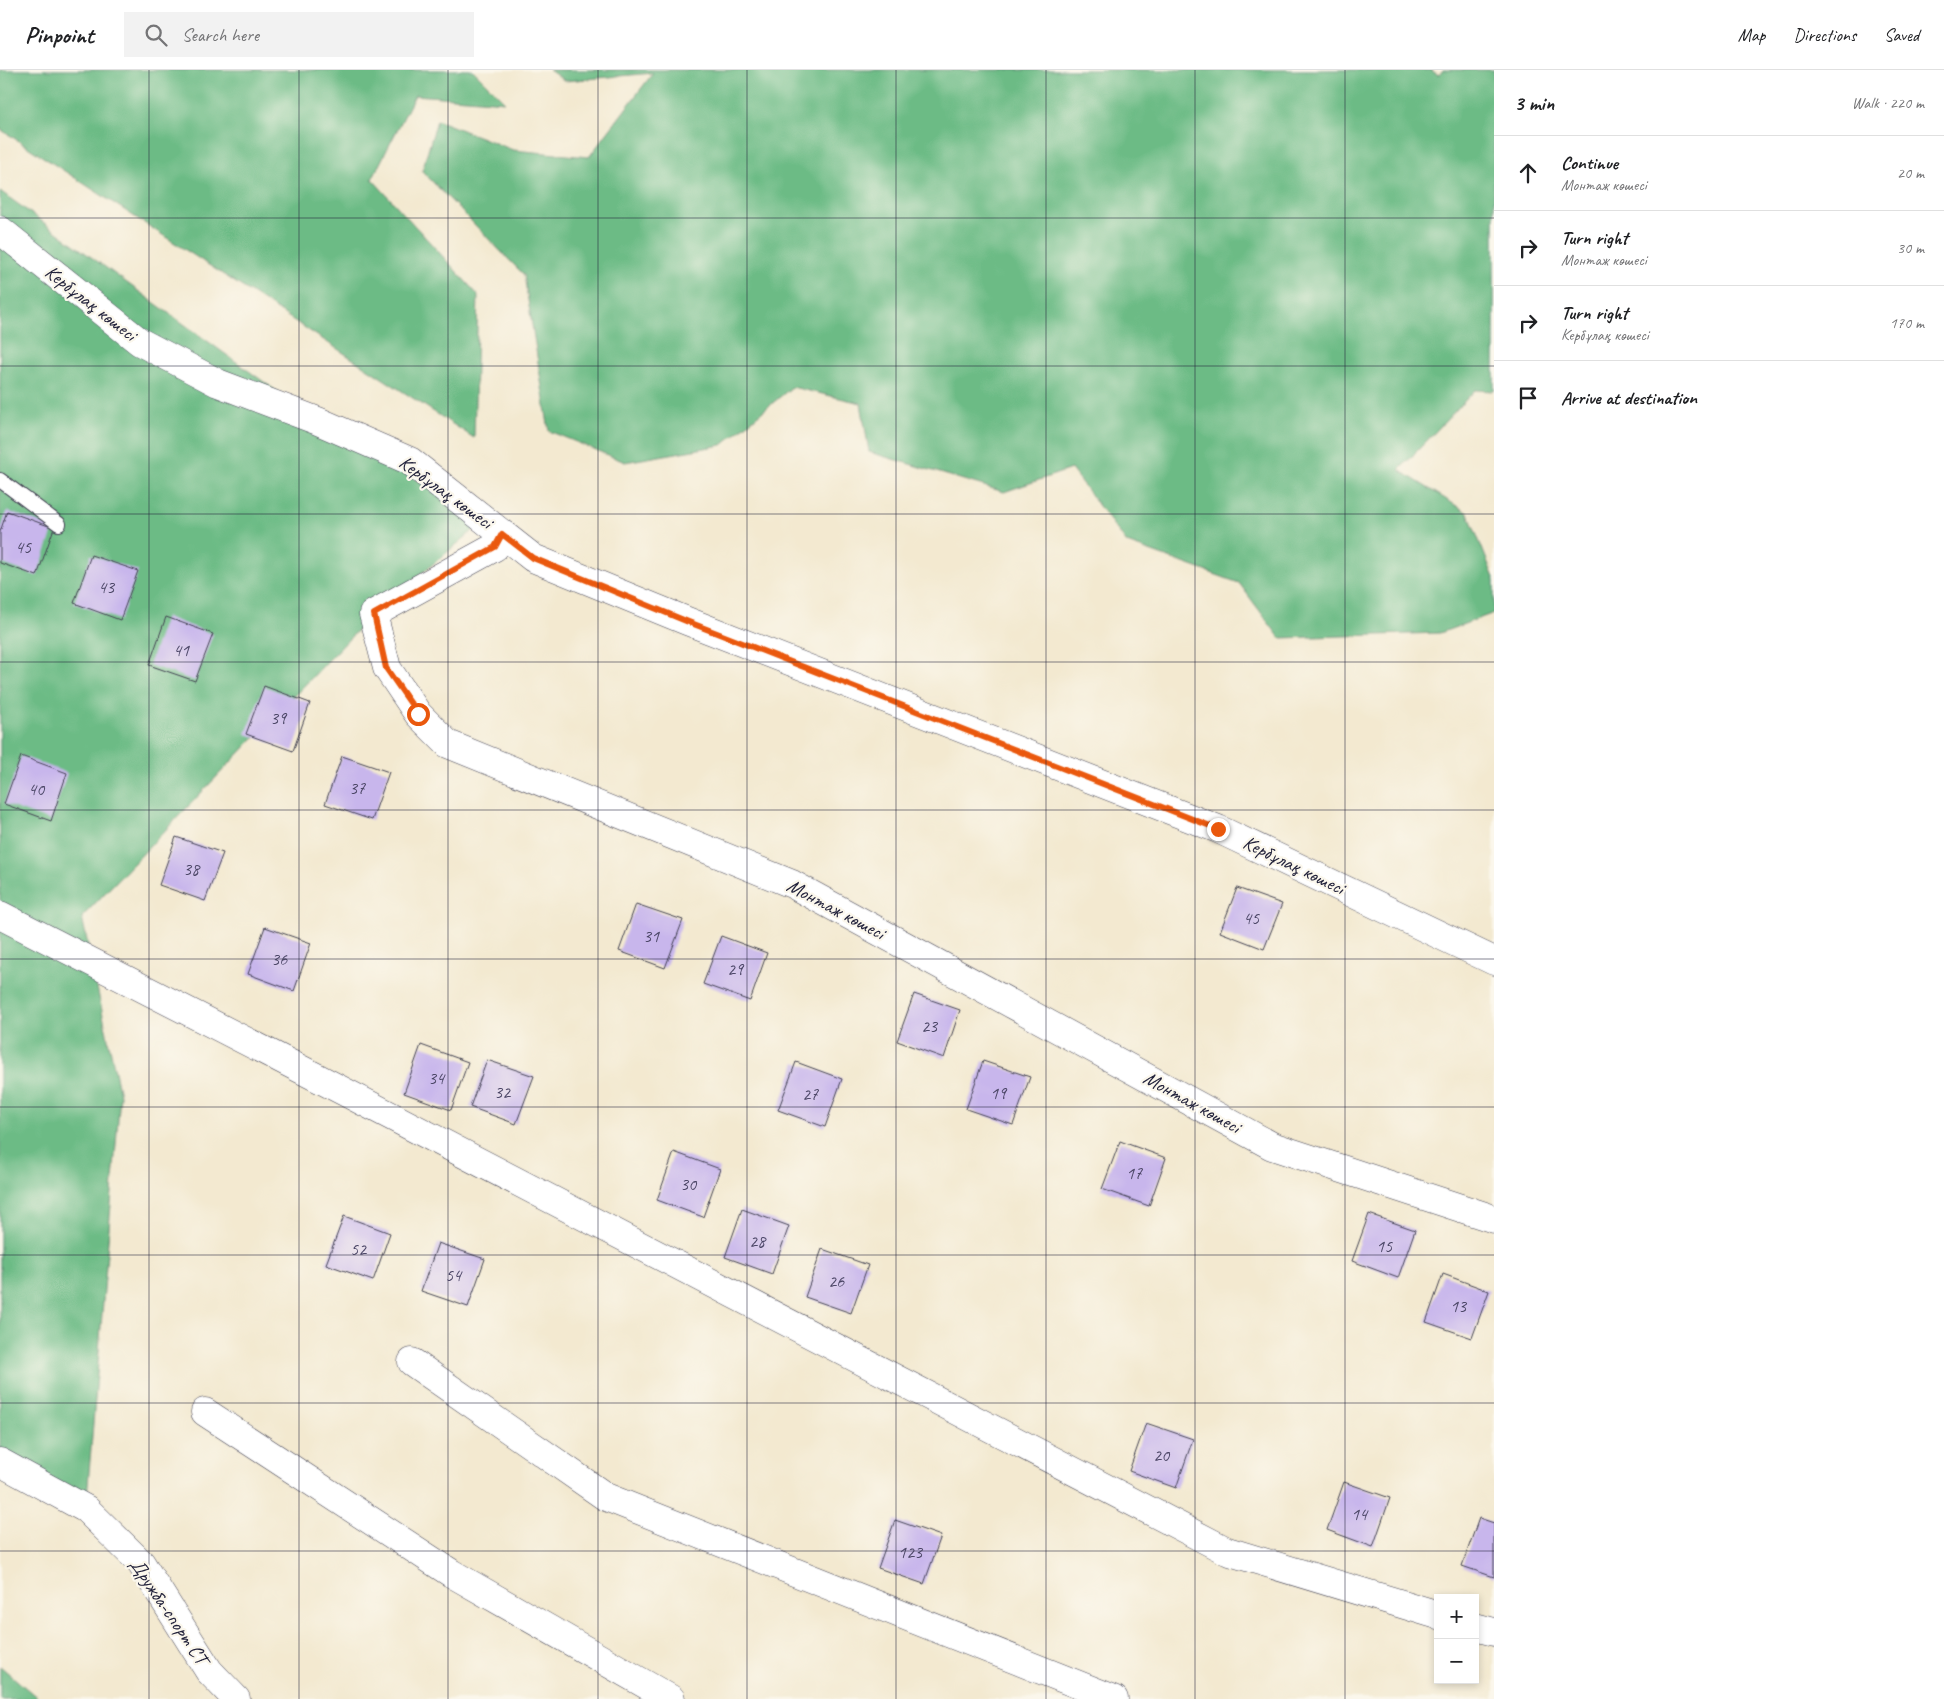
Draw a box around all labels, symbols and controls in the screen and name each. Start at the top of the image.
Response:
search box [124,12,474,57]
text: Pinpoint [25,20,94,50]
icon: search [142,21,170,49]
text: Search here [182,23,259,47]
text: Map [1738,24,1765,46]
text: Directions [1793,24,1856,46]
text: Saved [1884,24,1919,46]
text: 3 min [1514,90,1554,116]
text: Walk · 220 m [1852,93,1924,113]
text: Continue [1561,151,1618,175]
icon: ahead [1514,159,1542,187]
text: 20 m [1897,163,1924,183]
text: Монтаж көшесі [1561,175,1647,195]
text: Turn right [1561,226,1628,250]
icon: right [1514,234,1542,262]
text: 30 m [1897,238,1924,258]
text: Монтаж көшесі [1561,250,1647,270]
street label: Кербұлақ көшесі [40,259,144,348]
text: Turn right [1561,301,1628,325]
icon: right [1514,309,1542,337]
text: 170 m [1890,313,1924,333]
text: Кербұлақ көшесі [1561,325,1649,345]
icon: arrive [1514,384,1542,412]
text: Arrive at destination [1561,386,1697,410]
street label: Кербұлақ көшесі [394,450,500,536]
house number: 45 [15,536,32,558]
house number: 43 [98,576,116,598]
house number: 41 [173,639,190,661]
route start [407,703,430,726]
house number: 39 [270,707,288,729]
house number: 37 [349,777,366,799]
house number: 40 [28,778,46,800]
route end [1207,818,1230,841]
street label: Кербұлақ көшесі [1239,830,1351,901]
house number: 38 [183,858,201,880]
street label: Монтаж көшесі [783,873,891,946]
house number: 45 [1243,907,1260,929]
house number: 31 [643,925,660,947]
house number: 36 [271,948,288,970]
house number: 29 [727,958,745,980]
house number: 23 [921,1015,939,1037]
street label: Монтаж көшесі [1139,1065,1247,1140]
house number: 34 [428,1067,446,1089]
house number: 32 [494,1081,512,1103]
house number: 19 [990,1082,1008,1104]
house number: 27 [802,1083,819,1105]
house number: 17 [1126,1162,1143,1184]
house number: 30 [680,1173,698,1195]
house number: 28 [749,1230,767,1252]
house number: 15 [1376,1235,1393,1257]
house number: 52 [350,1238,368,1260]
house number: 54 [445,1264,463,1286]
house number: 26 [828,1270,845,1292]
house number: 13 [1450,1295,1468,1317]
house number: 20 [1153,1444,1171,1466]
house number: 14 [1351,1503,1369,1525]
house number: 123 [898,1541,924,1563]
street label: Дружба-спорт СТ [124,1553,216,1673]
map controls [1434,1594,1479,1684]
button: + [1434,1594,1479,1639]
button: − [1434,1639,1479,1684]

